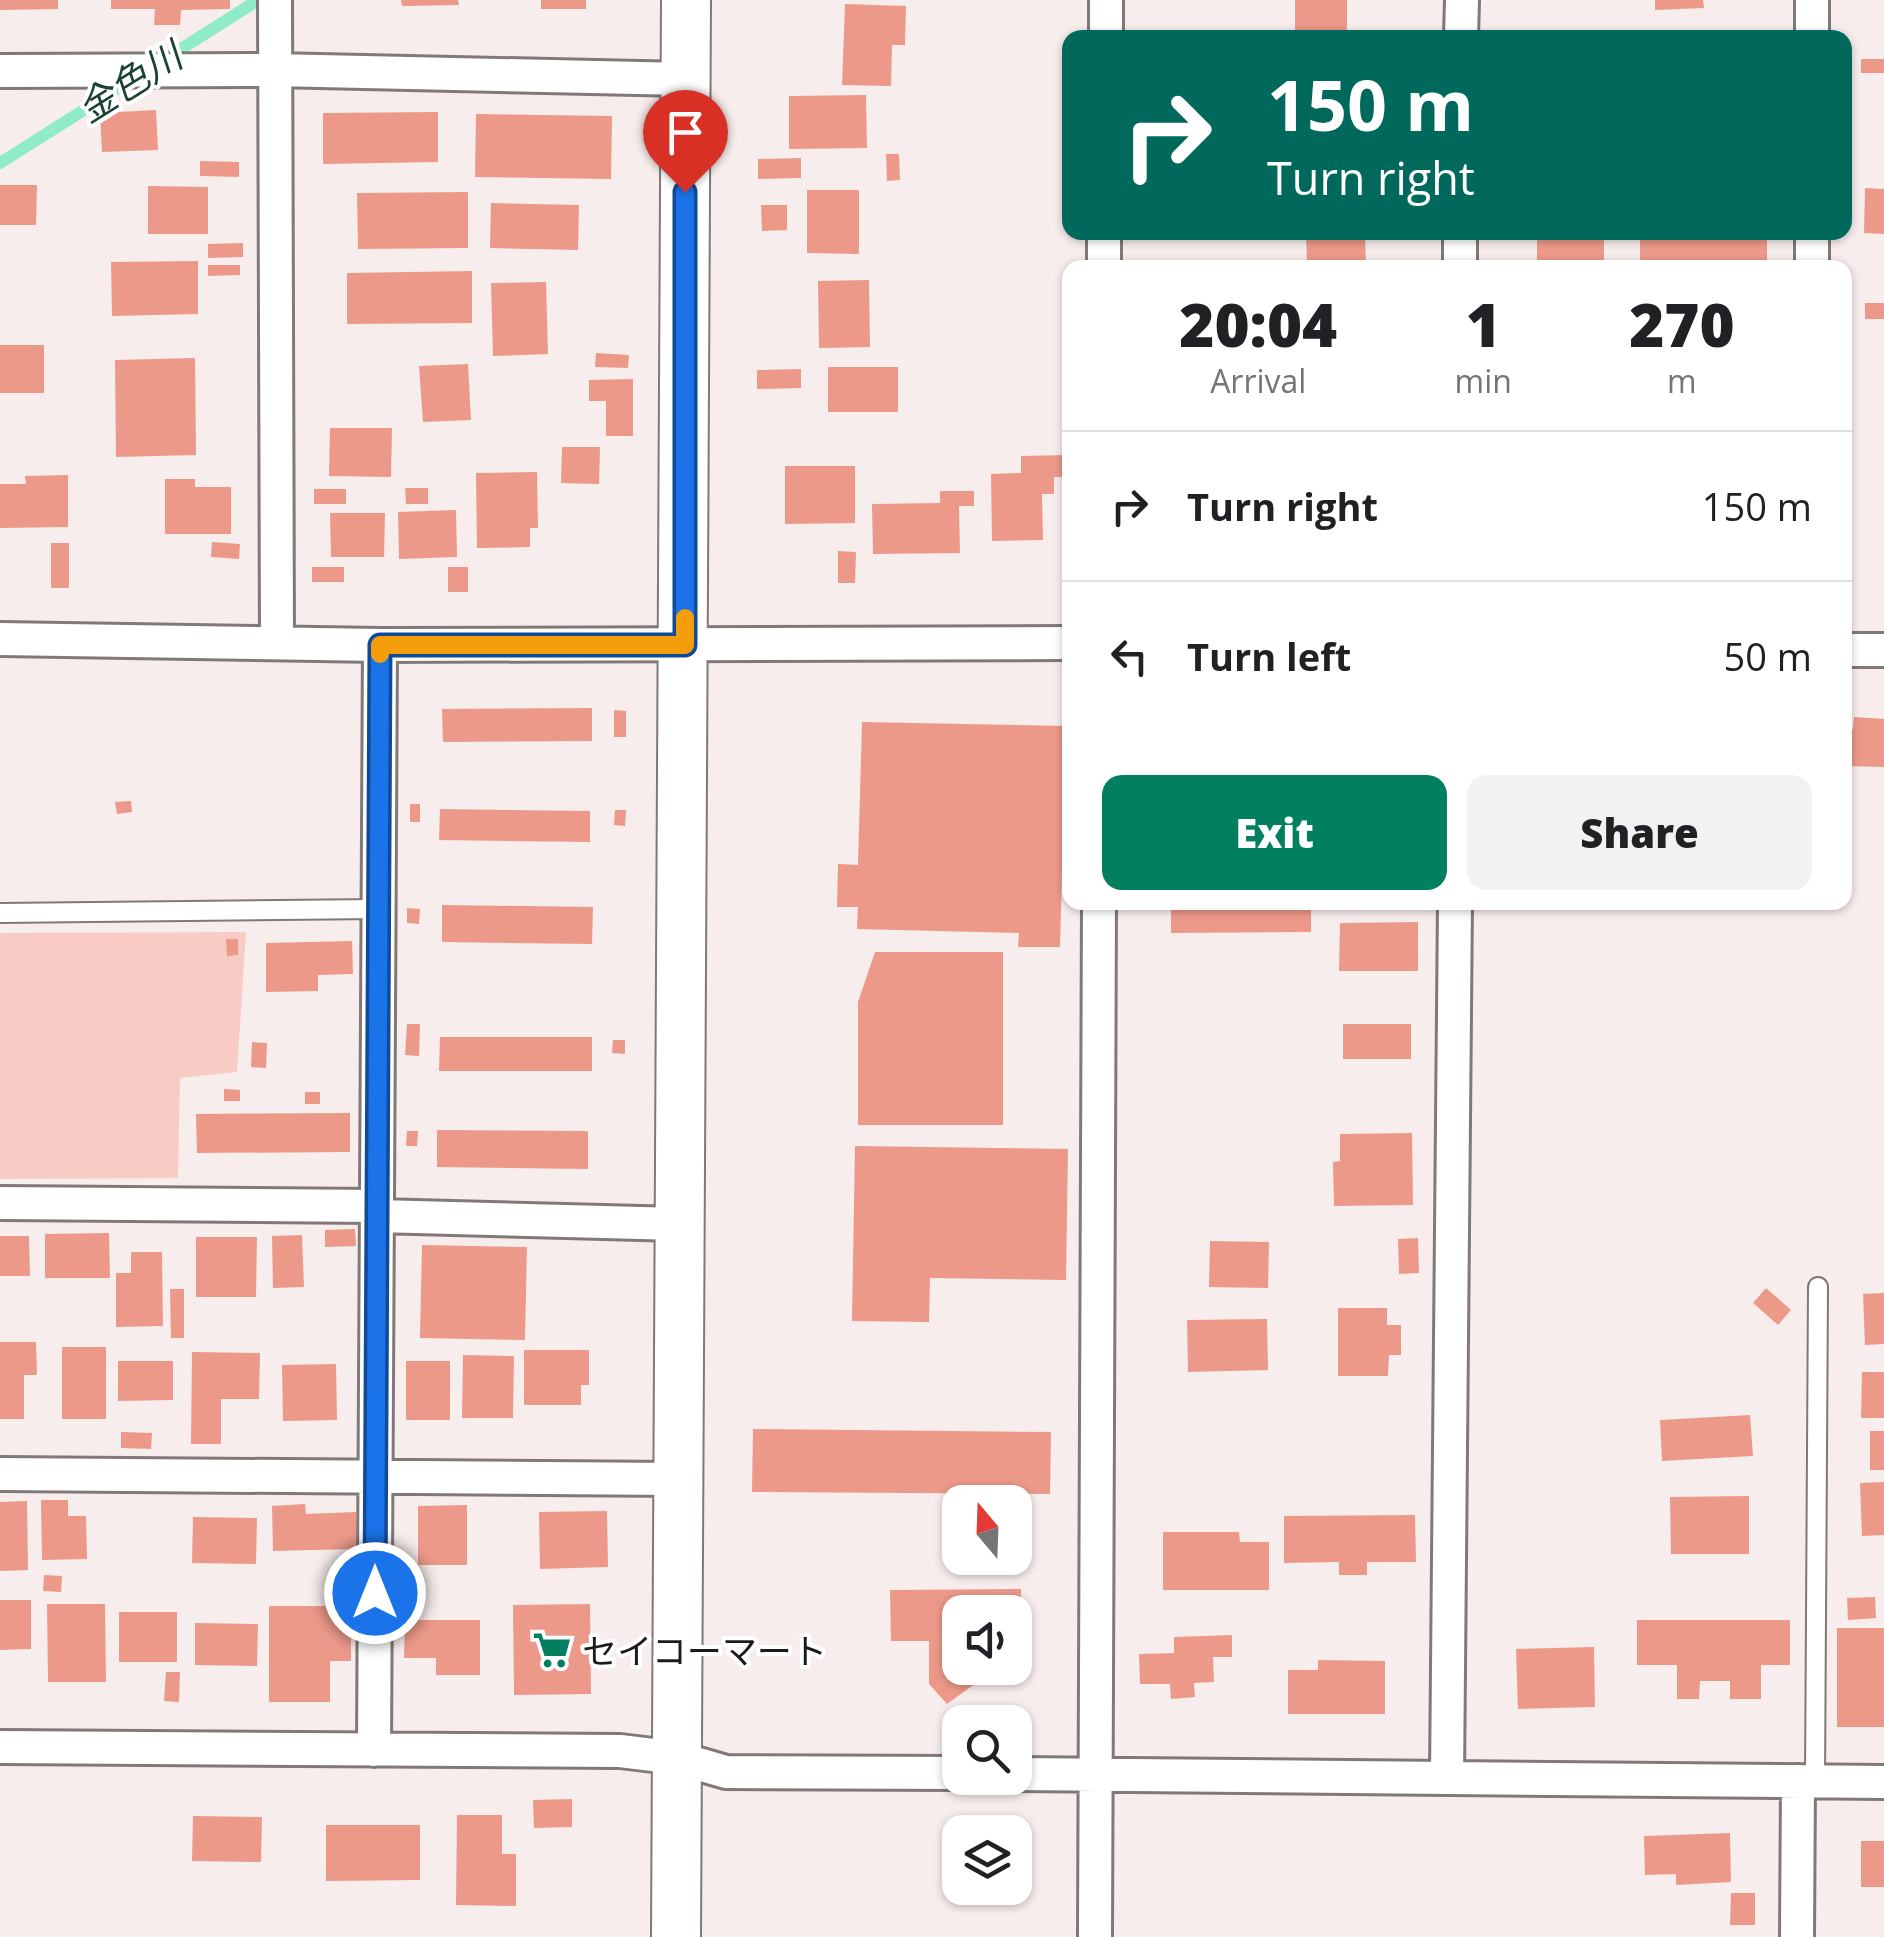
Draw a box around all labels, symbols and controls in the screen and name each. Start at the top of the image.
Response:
water label: 金色川 [67,27,195,133]
text: 150 m [1267,56,1474,152]
icon: right [1102,70,1232,200]
pin [643,90,728,193]
icon: arrive [658,105,713,160]
text: Turn right [1267,147,1475,208]
text: 20:04 [1179,283,1337,365]
text: 1 [1466,283,1501,365]
text: 270 [1629,283,1735,365]
text: Arrival [1210,359,1306,402]
text: min [1455,359,1512,402]
text: m [1667,359,1697,402]
icon: right [1102,479,1157,534]
text: Turn right [1187,480,1378,532]
text: 150 m [1702,480,1812,532]
icon: left [1102,629,1157,684]
text: Turn left [1187,630,1351,682]
text: 50 m [1723,630,1812,682]
button: Exit [1102,775,1447,890]
button: Share [1467,775,1812,890]
north arrow [942,1485,1032,1575]
map controls [942,1485,1032,1905]
position arrow [323,1541,427,1645]
button: sound [942,1595,1032,1685]
place label: セイコーマート [582,1627,827,1674]
supermarket icon: セイコーマート [531,1629,573,1671]
button: search [942,1705,1032,1795]
button: layers [942,1815,1032,1905]

